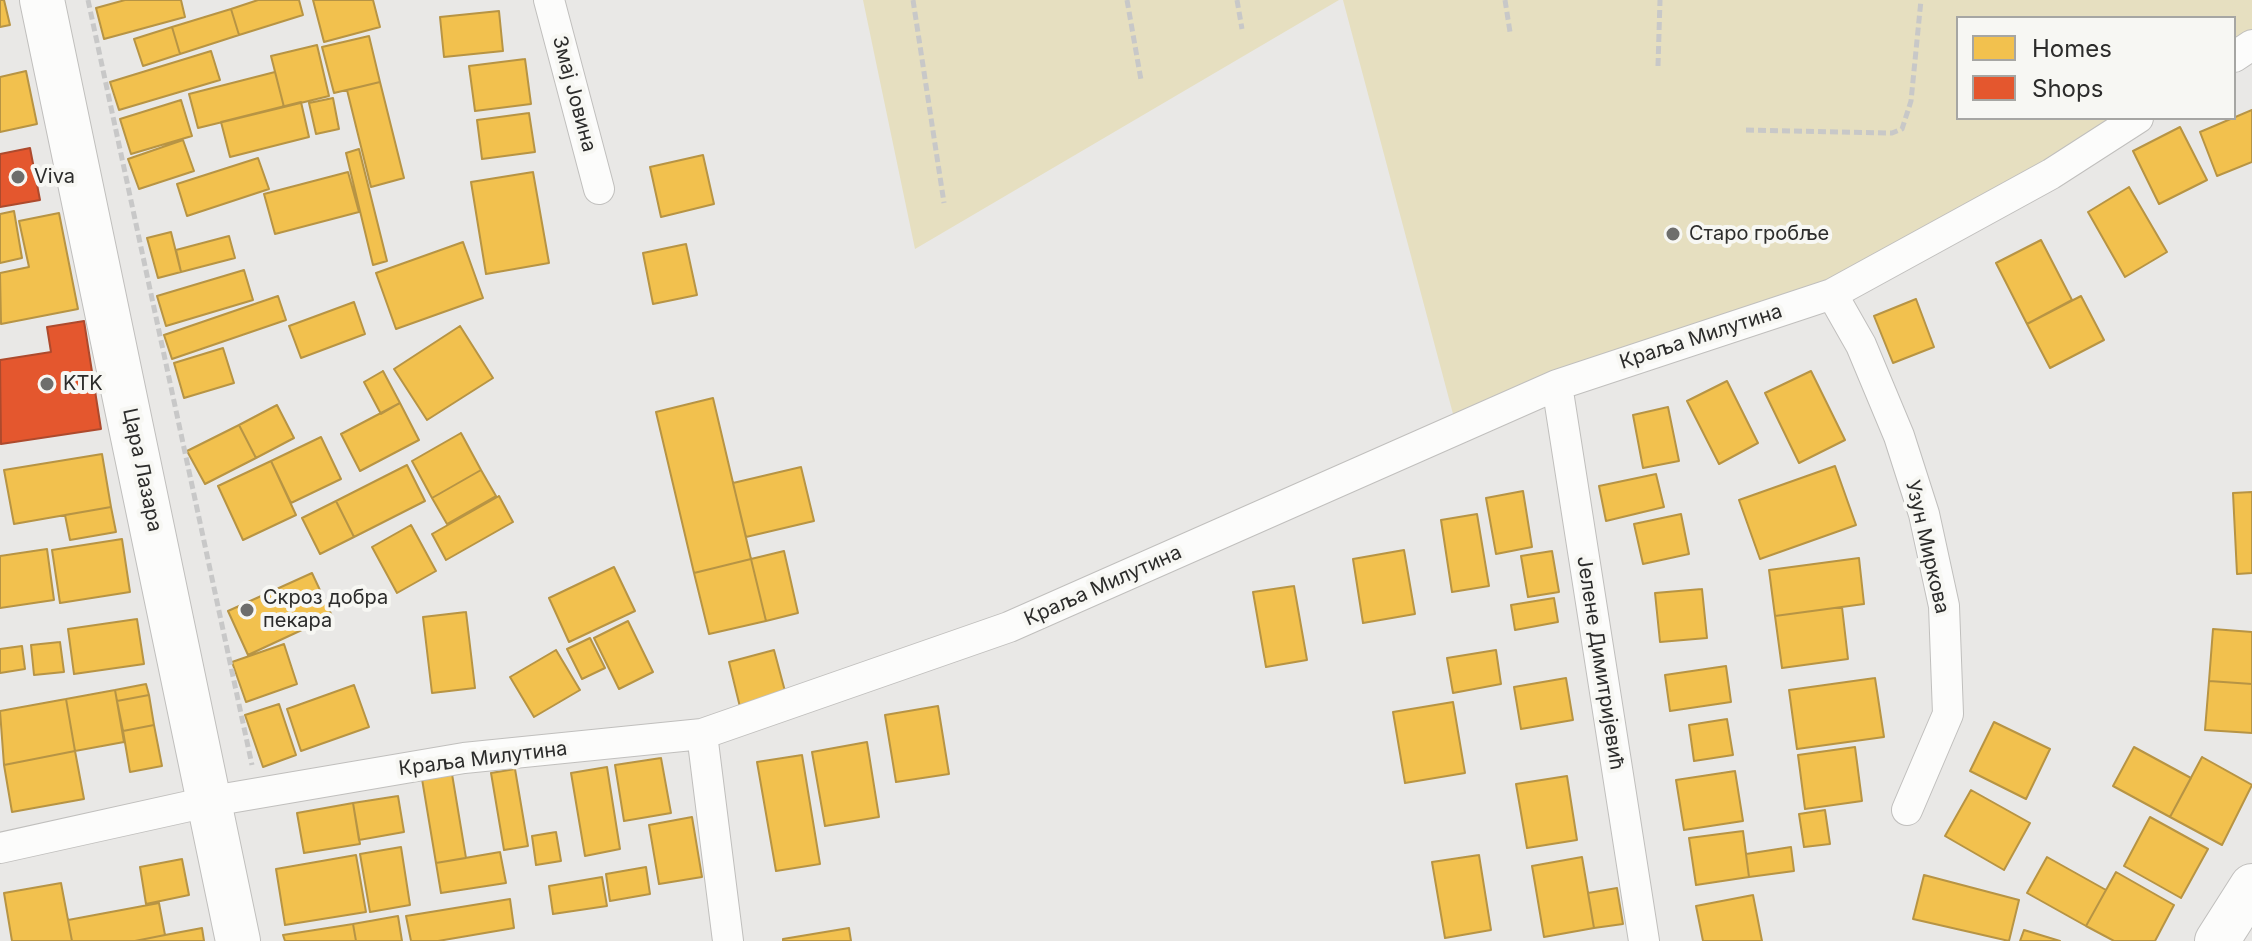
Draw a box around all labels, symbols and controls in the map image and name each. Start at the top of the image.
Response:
legend [1956,16,2236,120]
street label: Змај Јовина [547,33,601,155]
text: Homes [2032,34,2112,63]
text: Shops [2032,74,2103,103]
place label: Viva [34,165,75,189]
marker: Viva [9,168,27,186]
place label: Старо гробље [1689,222,1829,246]
marker: Старо гробље [1664,225,1682,243]
street label: Краља Милутина [1617,299,1785,375]
place label: KTK [63,372,103,396]
marker: KTK [38,375,56,393]
street label: Цара Лазара [117,406,167,534]
street label: Узун Миркова [1900,478,1954,616]
street label: Краља Милутина [1021,541,1185,631]
street label: Јелене Димитријевић [1571,554,1629,772]
place label: Скроз добра пекара [263,586,388,633]
marker: Скроз добра пекара [238,601,256,619]
street label: Краља Милутина [397,737,569,781]

